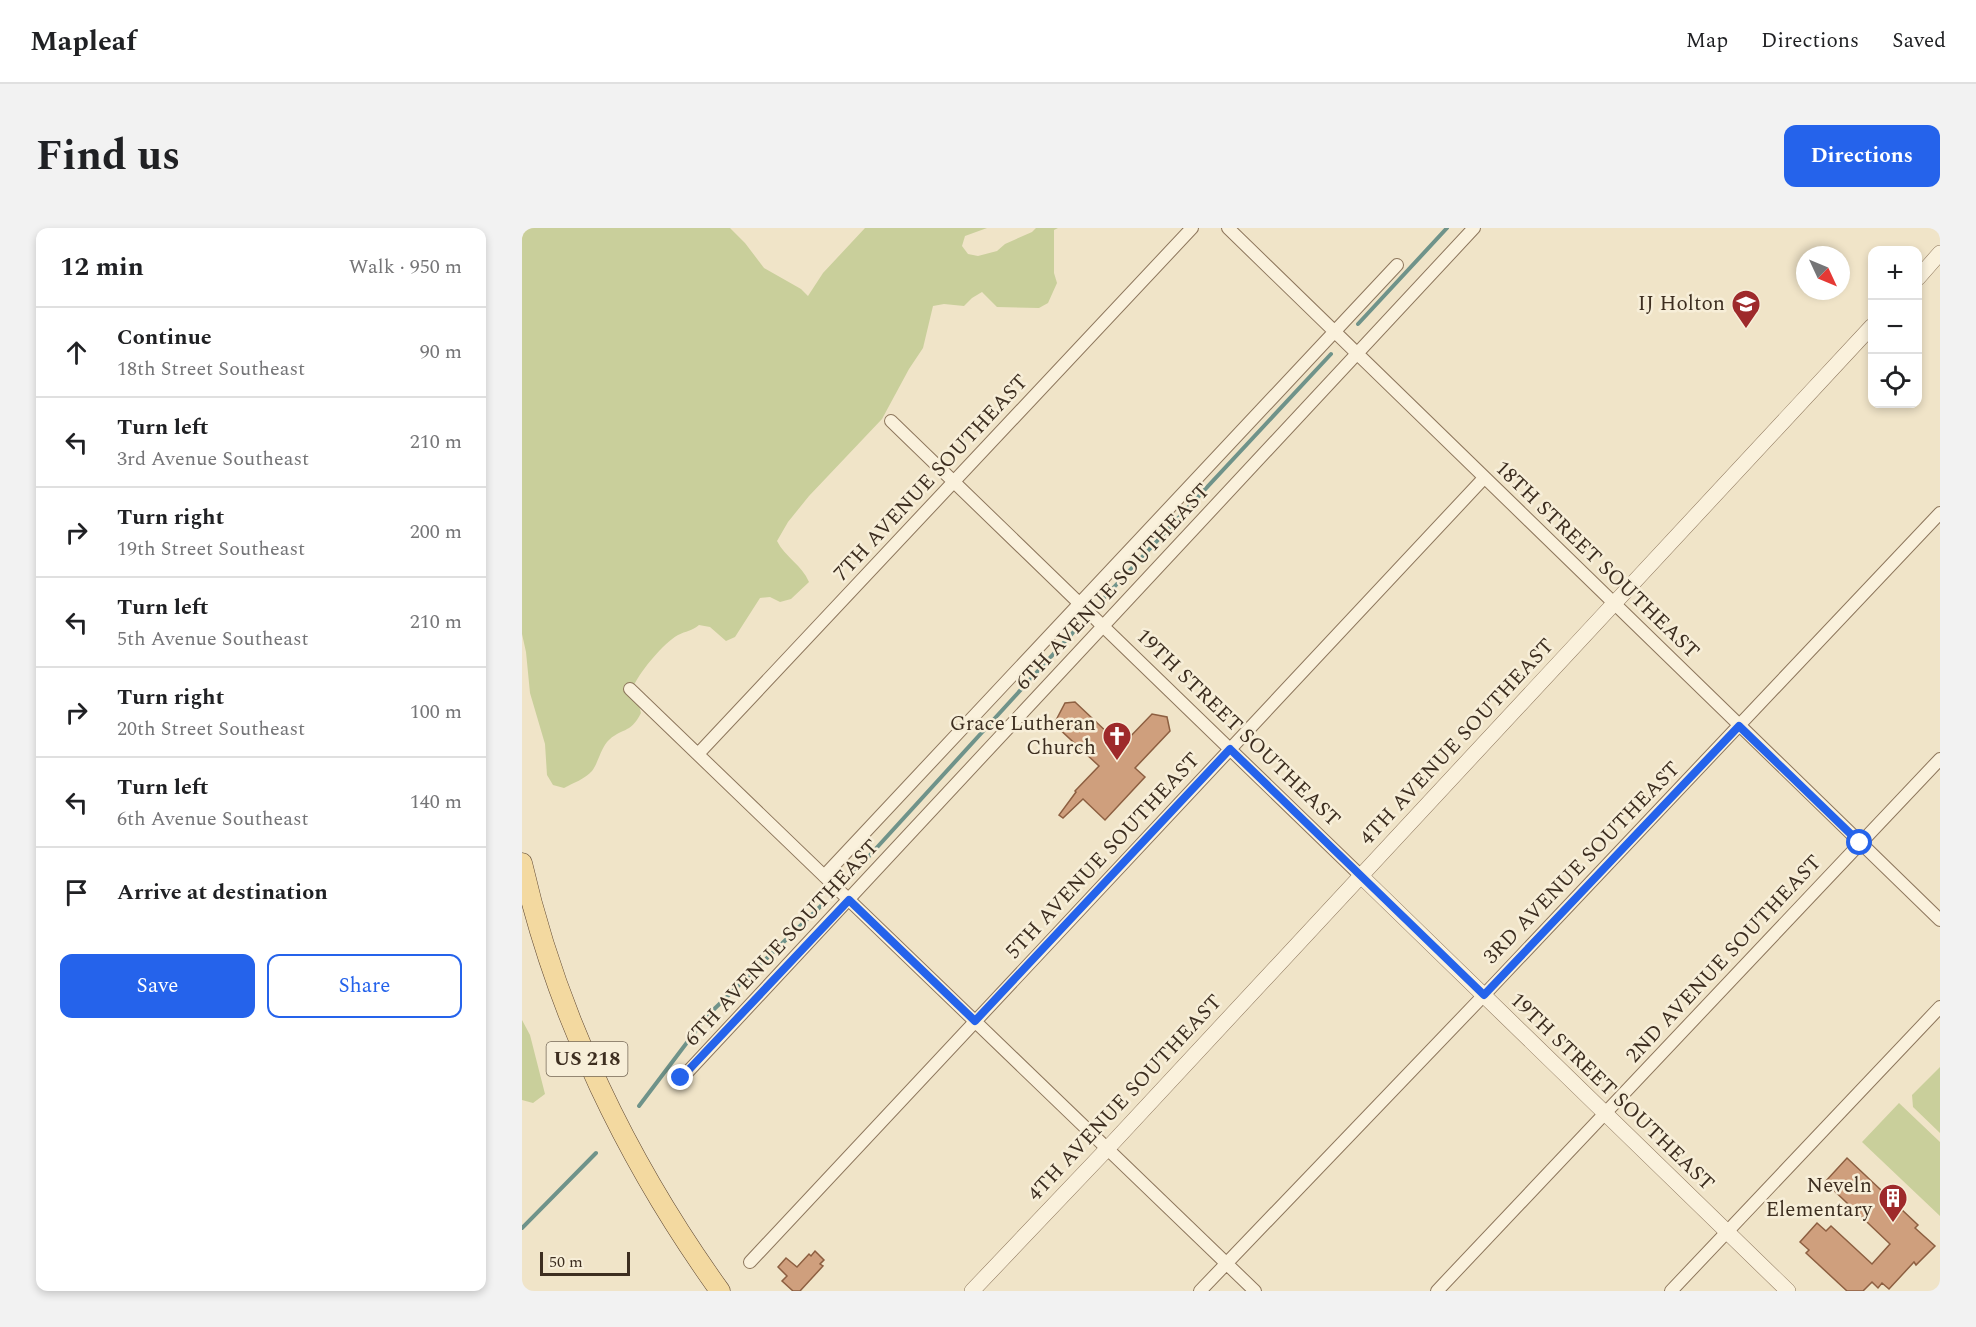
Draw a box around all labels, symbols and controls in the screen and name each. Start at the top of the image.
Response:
text: Mapleaf [30,20,137,63]
text: Map [1686,25,1728,57]
text: Directions [1761,25,1859,57]
text: Saved [1892,25,1946,57]
text: Find us [36,125,180,188]
button: Directions [1784,125,1940,187]
north arrow [1796,246,1850,300]
map controls [1868,246,1922,408]
button: + [1868,246,1922,300]
text: 12 min [60,247,144,287]
text: Walk · 950 m [349,252,462,282]
place label: IJ Holton [1638,288,1725,320]
school or university icon: IJ Holton [1730,288,1762,330]
button: − [1868,300,1922,354]
text: Continue [117,321,212,354]
icon: ahead [60,336,93,369]
text: 90 m [420,337,462,367]
text: 18th Street Southeast [117,354,305,384]
button: locate [1868,354,1922,408]
street label: 7TH AVENUE SOUTHEAST [826,367,1036,589]
text: Turn left [117,411,209,444]
icon: left [60,426,93,459]
text: 210 m [410,427,462,457]
text: 3rd Avenue Southeast [117,444,309,474]
street label: 18TH STREET SOUTHEAST [1487,453,1707,667]
street label: 6TH AVENUE SOUTHEAST [1008,476,1218,698]
text: Turn right [117,501,224,534]
icon: right [60,516,93,549]
text: 200 m [410,517,462,547]
text: 19th Street Southeast [117,534,305,564]
text: Turn left [117,591,209,624]
icon: left [60,606,93,639]
text: 210 m [410,607,462,637]
street label: 19TH STREET SOUTHEAST [1128,621,1348,835]
text: 5th Avenue Southeast [117,624,309,654]
street label: 4TH AVENUE SOUTHEAST [1352,631,1562,853]
text: Turn right [117,681,224,714]
icon: right [60,696,93,729]
text: 100 m [410,697,462,727]
place label: Grace Lutheran Church [950,708,1096,764]
text: 20th Street Southeast [117,714,305,744]
church icon: Grace Lutheran Church [1101,720,1133,762]
street label: 5TH AVENUE SOUTHEAST [998,745,1208,967]
street label: 3RD AVENUE SOUTHEAST [1476,754,1688,972]
text: Turn left [117,771,209,804]
icon: left [60,786,93,819]
text: 140 m [410,787,462,817]
text: 6th Avenue Southeast [117,804,309,834]
route start [1846,829,1872,855]
street label: 6TH AVENUE SOUTHEAST [677,832,887,1054]
street label: 2ND AVENUE SOUTHEAST [1619,848,1829,1070]
icon: arrive [60,876,93,909]
text: Arrive at destination [117,876,328,909]
button: Save [60,954,255,1018]
button: Share [267,954,462,1018]
street label: 19TH STREET SOUTHEAST [1502,985,1722,1199]
street label: 4TH AVENUE SOUTHEAST [1020,987,1230,1209]
road number: US 218 [547,1042,628,1076]
route end [667,1064,693,1090]
place label: Neveln Elementary [1765,1170,1873,1226]
building icon: Neveln Elementary [1877,1182,1909,1224]
scale bar [540,1249,630,1276]
text: 50 m [549,1250,583,1274]

